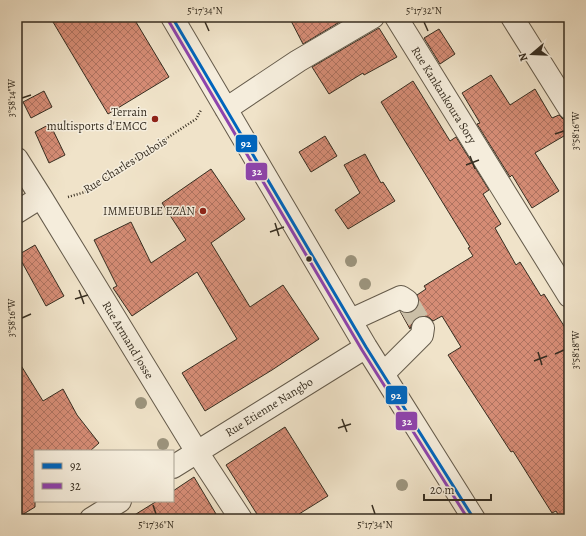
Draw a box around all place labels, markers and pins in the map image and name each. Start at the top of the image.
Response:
place label: Terrain multisports d'EMCC [47,104,147,134]
marker: Terrain multisports d'EMCC [150,114,160,124]
place label: IMMEUBLE EZAN [103,203,195,219]
marker: IMMEUBLE EZAN [198,206,208,216]
unlabelled marker [304,254,314,264]

